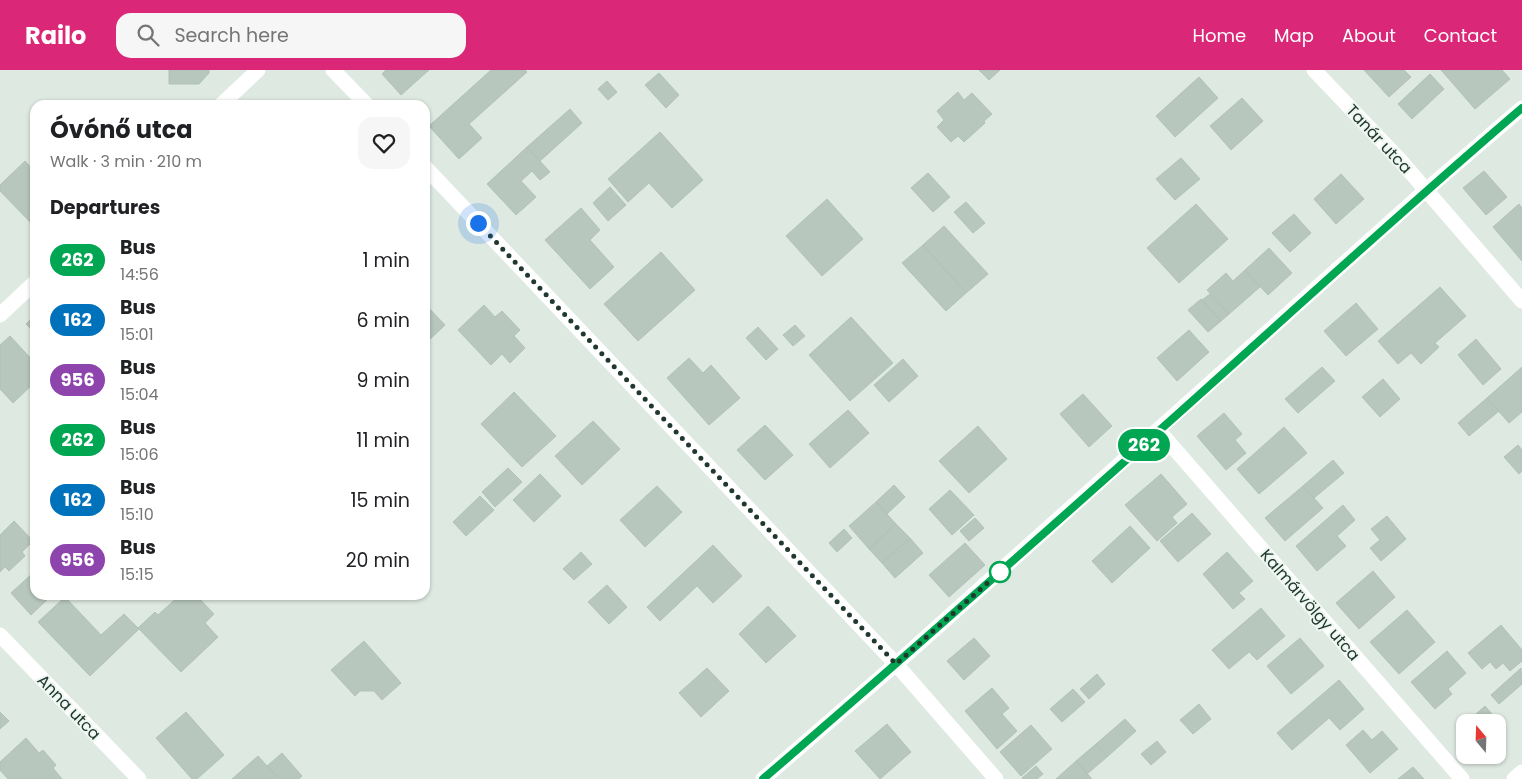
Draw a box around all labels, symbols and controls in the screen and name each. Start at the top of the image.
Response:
search box [116,13,466,58]
text: Railo [25,19,86,52]
icon: search [134,21,162,49]
text: Search here [174,22,289,49]
text: Home [1192,23,1246,48]
text: Map [1274,23,1314,48]
text: About [1342,23,1396,48]
text: Contact [1424,23,1497,48]
street label: Tanár utca [1341,99,1417,179]
text: Óvónő utca [50,113,192,146]
button: heart [358,117,410,169]
text: Walk · 3 min · 210 m [50,150,202,173]
text: Departures [50,194,160,221]
your location [466,211,491,236]
text: Bus [120,234,156,261]
text: 262 [61,247,94,272]
text: 1 min [362,247,410,274]
text: 14:56 [120,263,159,286]
text: Bus [120,294,156,321]
text: 162 [63,307,92,332]
text: 6 min [356,307,410,334]
text: 15:01 [120,323,154,346]
text: Bus [120,354,156,381]
text: 956 [60,367,95,392]
text: 9 min [357,367,410,394]
text: 15:04 [120,383,159,406]
text: Bus [120,414,156,441]
text: 262 [61,427,94,452]
text: 11 min [356,427,410,454]
line badge: 262 [1115,429,1173,461]
text: 262 [1128,432,1160,457]
text: 15:06 [120,443,159,466]
text: Bus [120,474,156,501]
text: 162 [63,487,92,512]
text: 15 min [351,487,410,514]
text: 15:10 [120,503,154,526]
text: Bus [120,534,156,561]
street label: Kalmárvölgy utca [1255,544,1365,666]
text: 956 [60,547,95,572]
text: 20 min [346,547,410,574]
unlabelled marker [989,561,1011,583]
text: 15:15 [120,563,154,586]
street label: Anna utca [32,669,106,745]
north arrow [1456,714,1506,764]
map controls [1456,714,1506,764]

